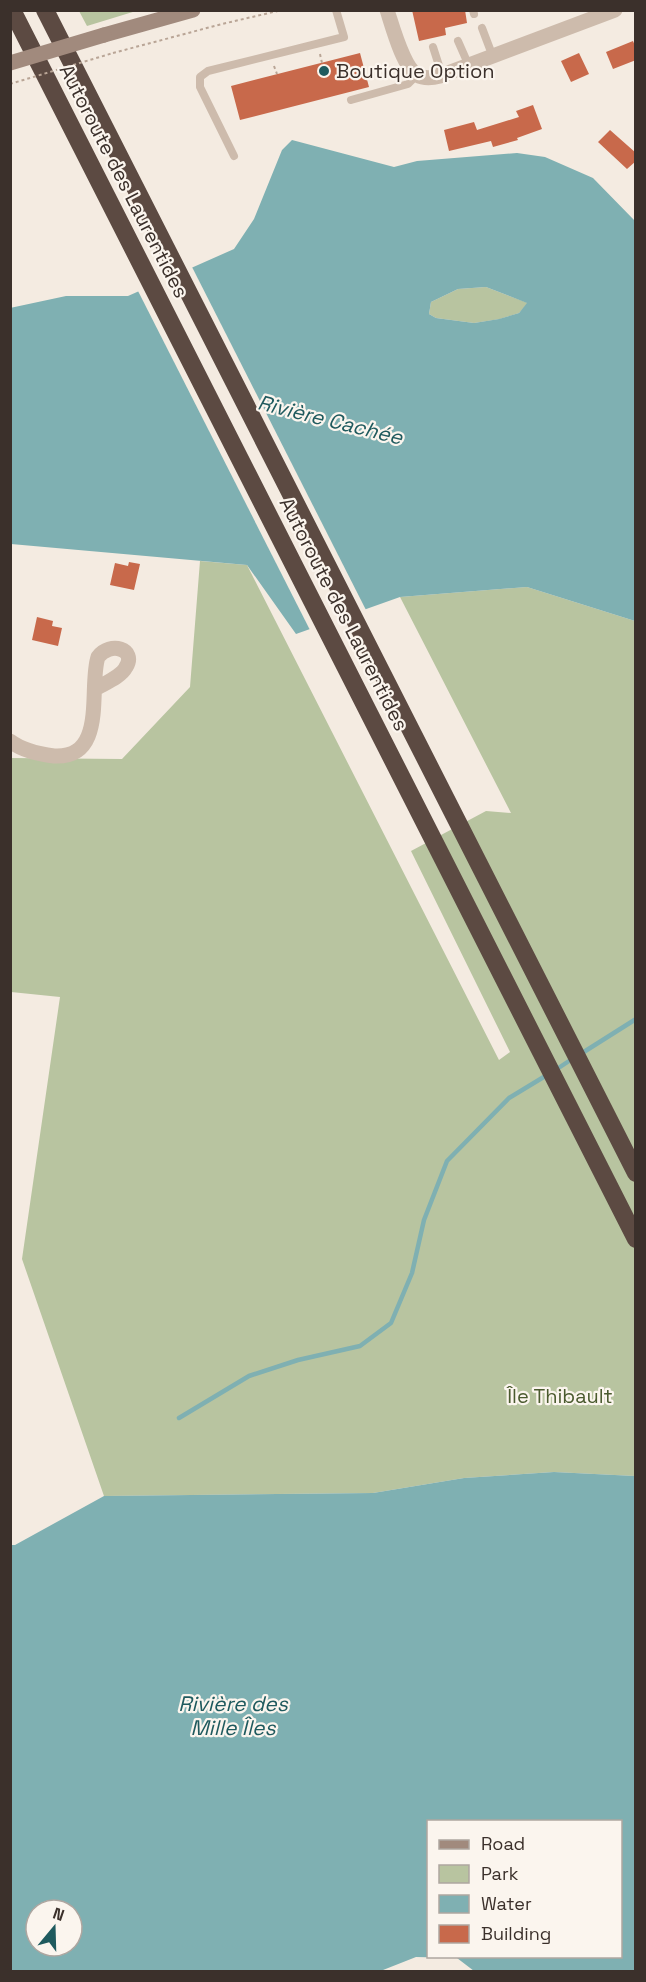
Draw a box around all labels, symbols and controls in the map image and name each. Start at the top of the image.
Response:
place label: Boutique Option [336,58,495,84]
street label: Autoroute des Laurentides [54,60,194,302]
marker: Boutique Option [317,64,331,78]
water label: Rivière Cachée [255,388,407,451]
street label: Autoroute des Laurentides [274,493,414,735]
park label: Île Thibault [505,1383,613,1409]
water label: Rivière des Mille Îles [178,1690,289,1741]
legend [427,1820,622,1958]
text: Road [481,1832,525,1855]
text: Park [481,1862,519,1885]
text: Water [481,1892,532,1915]
north arrow [24,1898,84,1958]
text: N [50,1903,67,1926]
text: Building [481,1922,551,1945]

